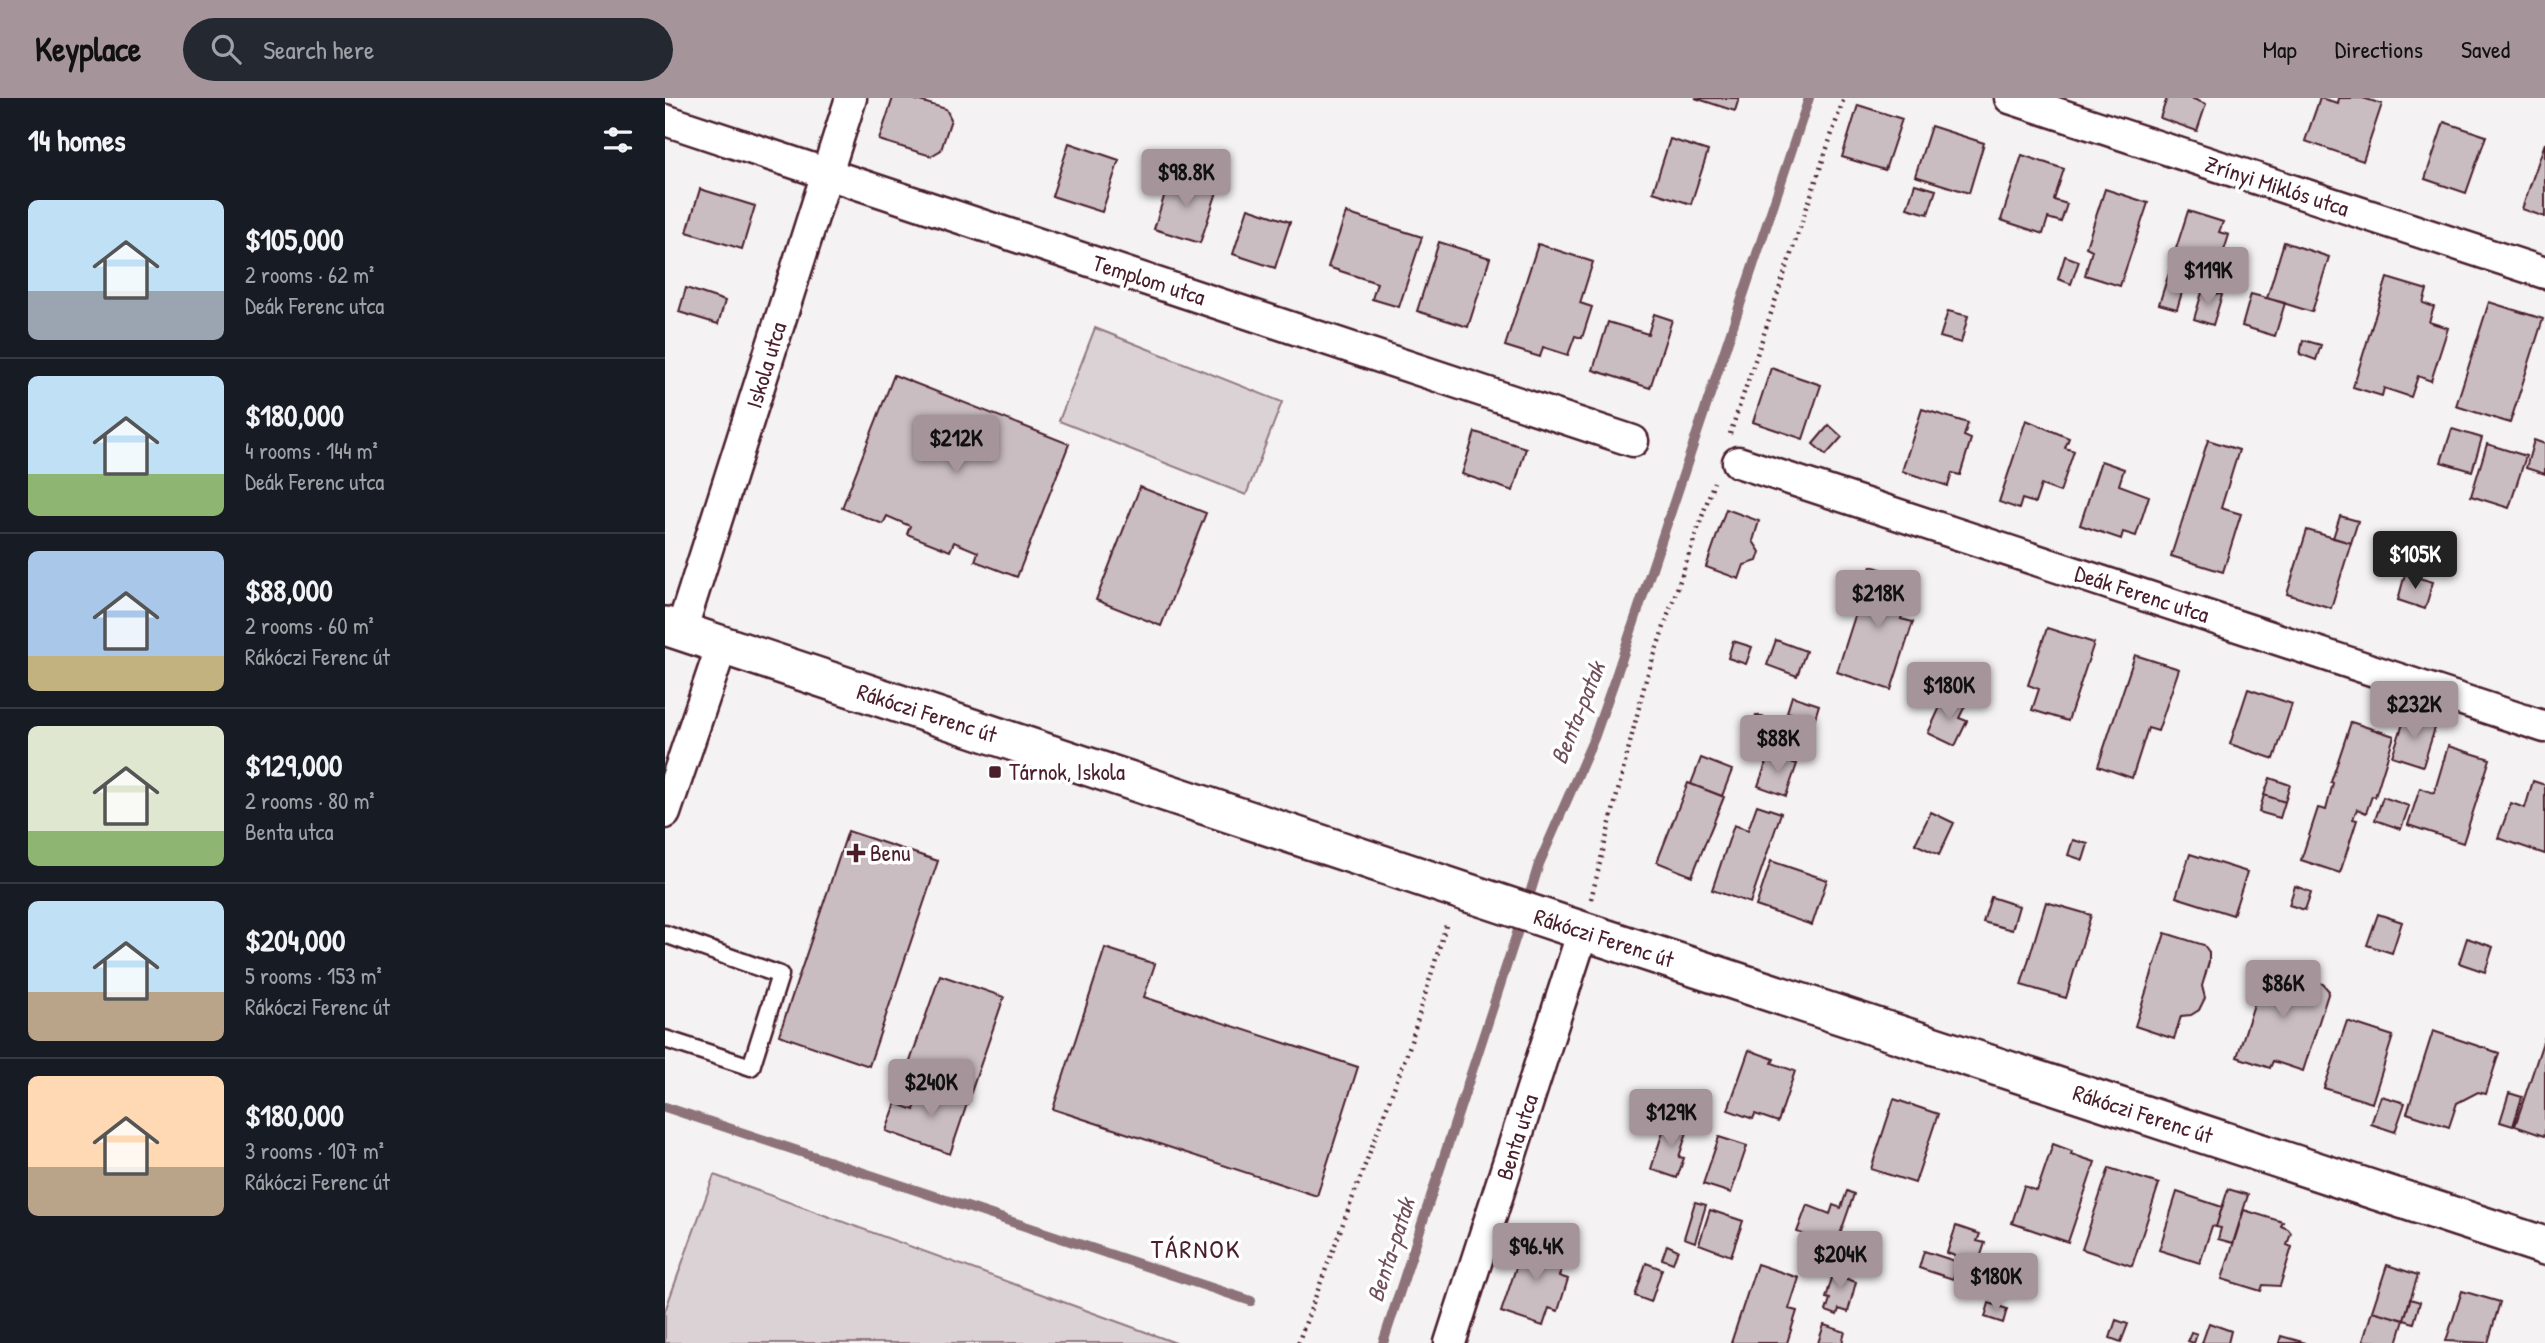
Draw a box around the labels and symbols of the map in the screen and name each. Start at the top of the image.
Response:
street label: Zrínyi Miklós utca [2201,148,2353,223]
pin: $98.8K [1129,150,1243,209]
street label: Templom utca [1089,247,1209,312]
pin: $119K [2159,248,2257,307]
street label: Iskola utca [738,318,793,412]
pin: $212K [907,416,1005,475]
pin: $105K [2366,532,2464,591]
street label: Deák Ferenc utca [2071,557,2213,630]
pin: $218K [1829,570,1927,630]
water label: Benta-patak [1542,655,1614,769]
pin: $180K [1900,662,1998,722]
street label: Rákóczi Ferenc út [853,675,1002,750]
pin: $232K [2365,682,2463,741]
pin: $88K [1737,716,1819,775]
place label: Tárnok, Iskola [1009,756,1125,787]
marker: Tárnok, Iskola [987,764,1003,780]
place label: Benu [870,837,910,868]
marker: Benu [848,845,864,861]
street label: Rákóczi Ferenc út [1530,900,1679,975]
pin: $86K [2242,960,2324,1020]
pin: $240K [882,1060,980,1119]
street label: Rákóczi Ferenc út [2069,1076,2218,1151]
street label: Benta utca [1488,1090,1545,1184]
pin: $129K [1622,1090,1720,1149]
water label: Benta-patak [1358,1192,1423,1306]
pin: $96.4K [1479,1224,1593,1283]
district label: TÁRNOK [1151,1231,1241,1266]
pin: $204K [1791,1232,1889,1291]
pin: $180K [1947,1254,2045,1313]

